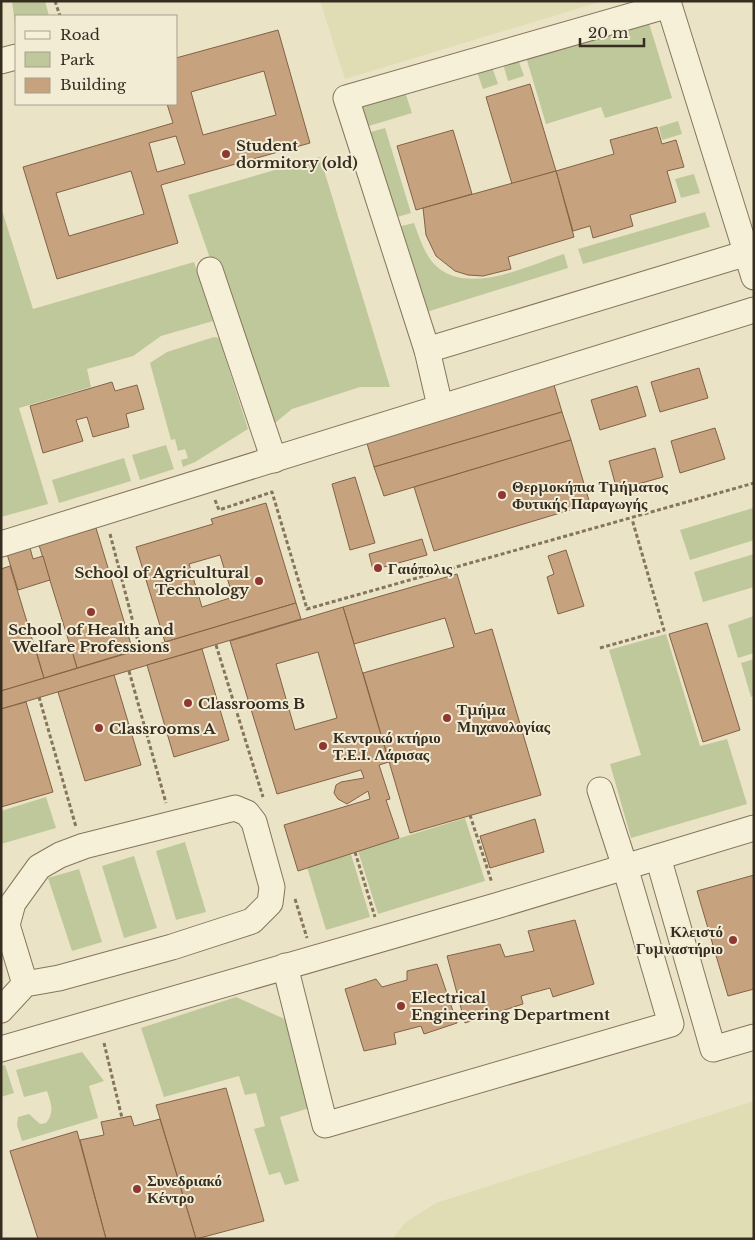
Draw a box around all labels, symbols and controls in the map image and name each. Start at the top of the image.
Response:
legend [15,15,178,105]
scale bar [580,15,644,47]
text: 20 m [588,23,628,42]
text: Road [60,25,100,44]
text: Park [60,50,96,69]
text: Building [60,75,127,94]
place label: Student dormitory (old) [236,136,358,172]
marker: Student dormitory (old) [220,148,232,160]
place label: Θερμοκήπια Τμήματος Φυτικής Παραγωγής [512,477,668,513]
marker: Θερμοκήπια Τμήματος Φυτικής Παραγωγής [496,489,508,501]
place label: Γαιόπολις [388,559,453,578]
marker: Γαιόπολις [372,562,384,574]
place label: School of Agricultural Technology [74,563,250,599]
marker: School of Agricultural Technology [253,575,265,587]
marker: School of Health and Welfare Professions [85,606,97,618]
place label: School of Health and Welfare Professions [8,620,174,656]
place label: Classrooms B [198,694,305,713]
marker: Classrooms B [182,697,194,709]
place label: Τμήμα Μηχανολογίας [457,700,551,736]
marker: Τμήμα Μηχανολογίας [441,712,453,724]
place label: Classrooms A [109,719,216,738]
marker: Classrooms A [93,722,105,734]
place label: Κεντρικό κτήριο Τ.Ε.Ι. Λάρισας [333,728,441,764]
marker: Κεντρικό κτήριο Τ.Ε.Ι. Λάρισας [317,740,329,752]
place label: Κλειστό Γυμναστήριο [636,922,723,958]
marker: Κλειστό Γυμναστήριο [727,934,739,946]
place label: Electrical Engineering Department [411,988,610,1024]
marker: Electrical Engineering Department [395,1000,407,1012]
place label: Συνεδριακό Κέντρο [147,1171,222,1207]
marker: Συνεδριακό Κέντρο [131,1183,143,1195]

